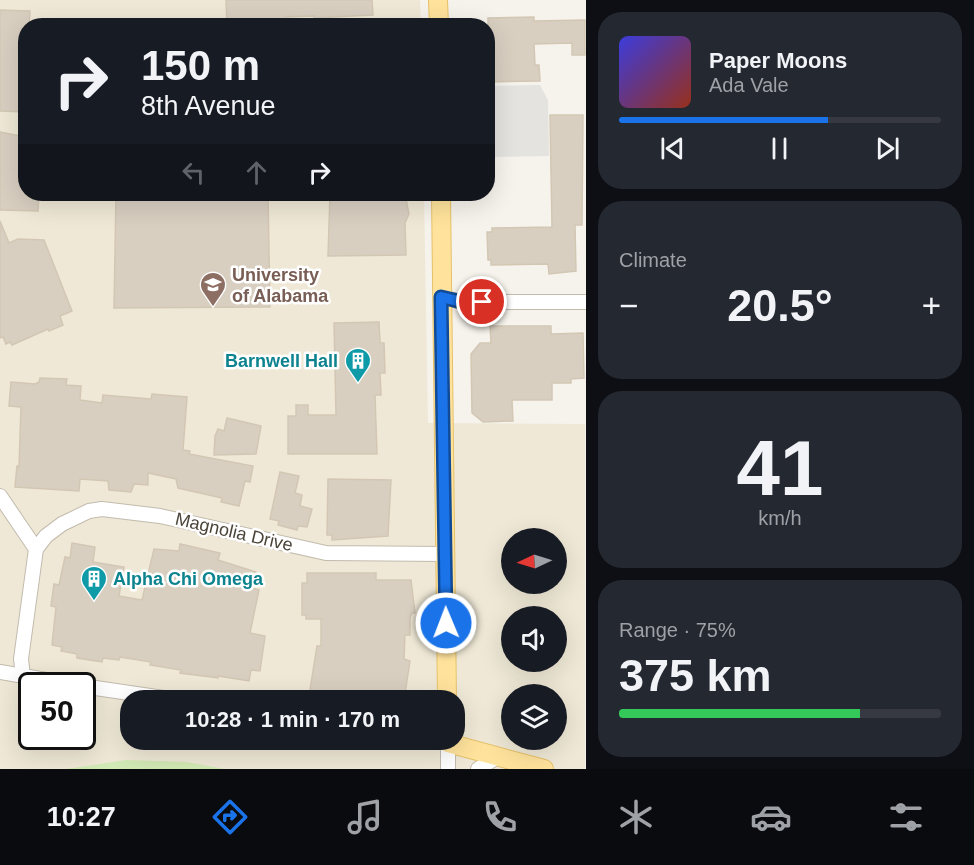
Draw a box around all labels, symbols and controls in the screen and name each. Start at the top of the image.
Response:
icon: right [42,42,120,120]
text: 150 m [141,42,260,89]
text: Paper Moons [709,48,847,73]
text: Ada Vale [709,74,789,96]
text: 8th Avenue [141,91,276,121]
icon: previous [656,132,689,165]
icon: pause [763,132,796,165]
icon: next [871,132,904,165]
icon: left [177,156,210,189]
icon: ahead [240,156,273,189]
icon: right [303,156,336,189]
text: Climate [619,249,687,271]
place label: University of Alabama [232,265,329,306]
school or university icon: University of Alabama [198,270,228,308]
pin [456,276,507,327]
text: 20.5° [727,280,833,331]
icon: arrive [465,285,498,318]
text: − [619,287,638,324]
text: + [922,287,941,324]
building icon: Barnwell Hall [343,346,373,384]
place label: Barnwell Hall [225,351,338,371]
text: 41 [737,424,823,512]
text: km/h [758,507,802,529]
street label: Magnolia Drive [173,509,295,555]
north arrow [501,528,567,594]
map controls [501,528,567,750]
building icon: Alpha Chi Omega [79,564,109,602]
place label: Alpha Chi Omega [113,569,264,589]
position arrow [414,591,478,655]
button: sound [501,606,567,672]
text: Range · 75% [619,619,736,641]
text: 375 km [619,650,772,701]
speed limit sign: 50 [18,672,96,750]
button: layers [501,684,567,750]
text: 10:28 · 1 min · 170 m [185,707,400,732]
icon: directions [209,796,251,838]
icon: music [344,796,386,838]
icon: phone [479,796,521,838]
icon: climate [615,796,657,838]
icon: car [750,796,792,838]
icon: filters [885,796,927,838]
text: 10:27 [47,802,116,832]

